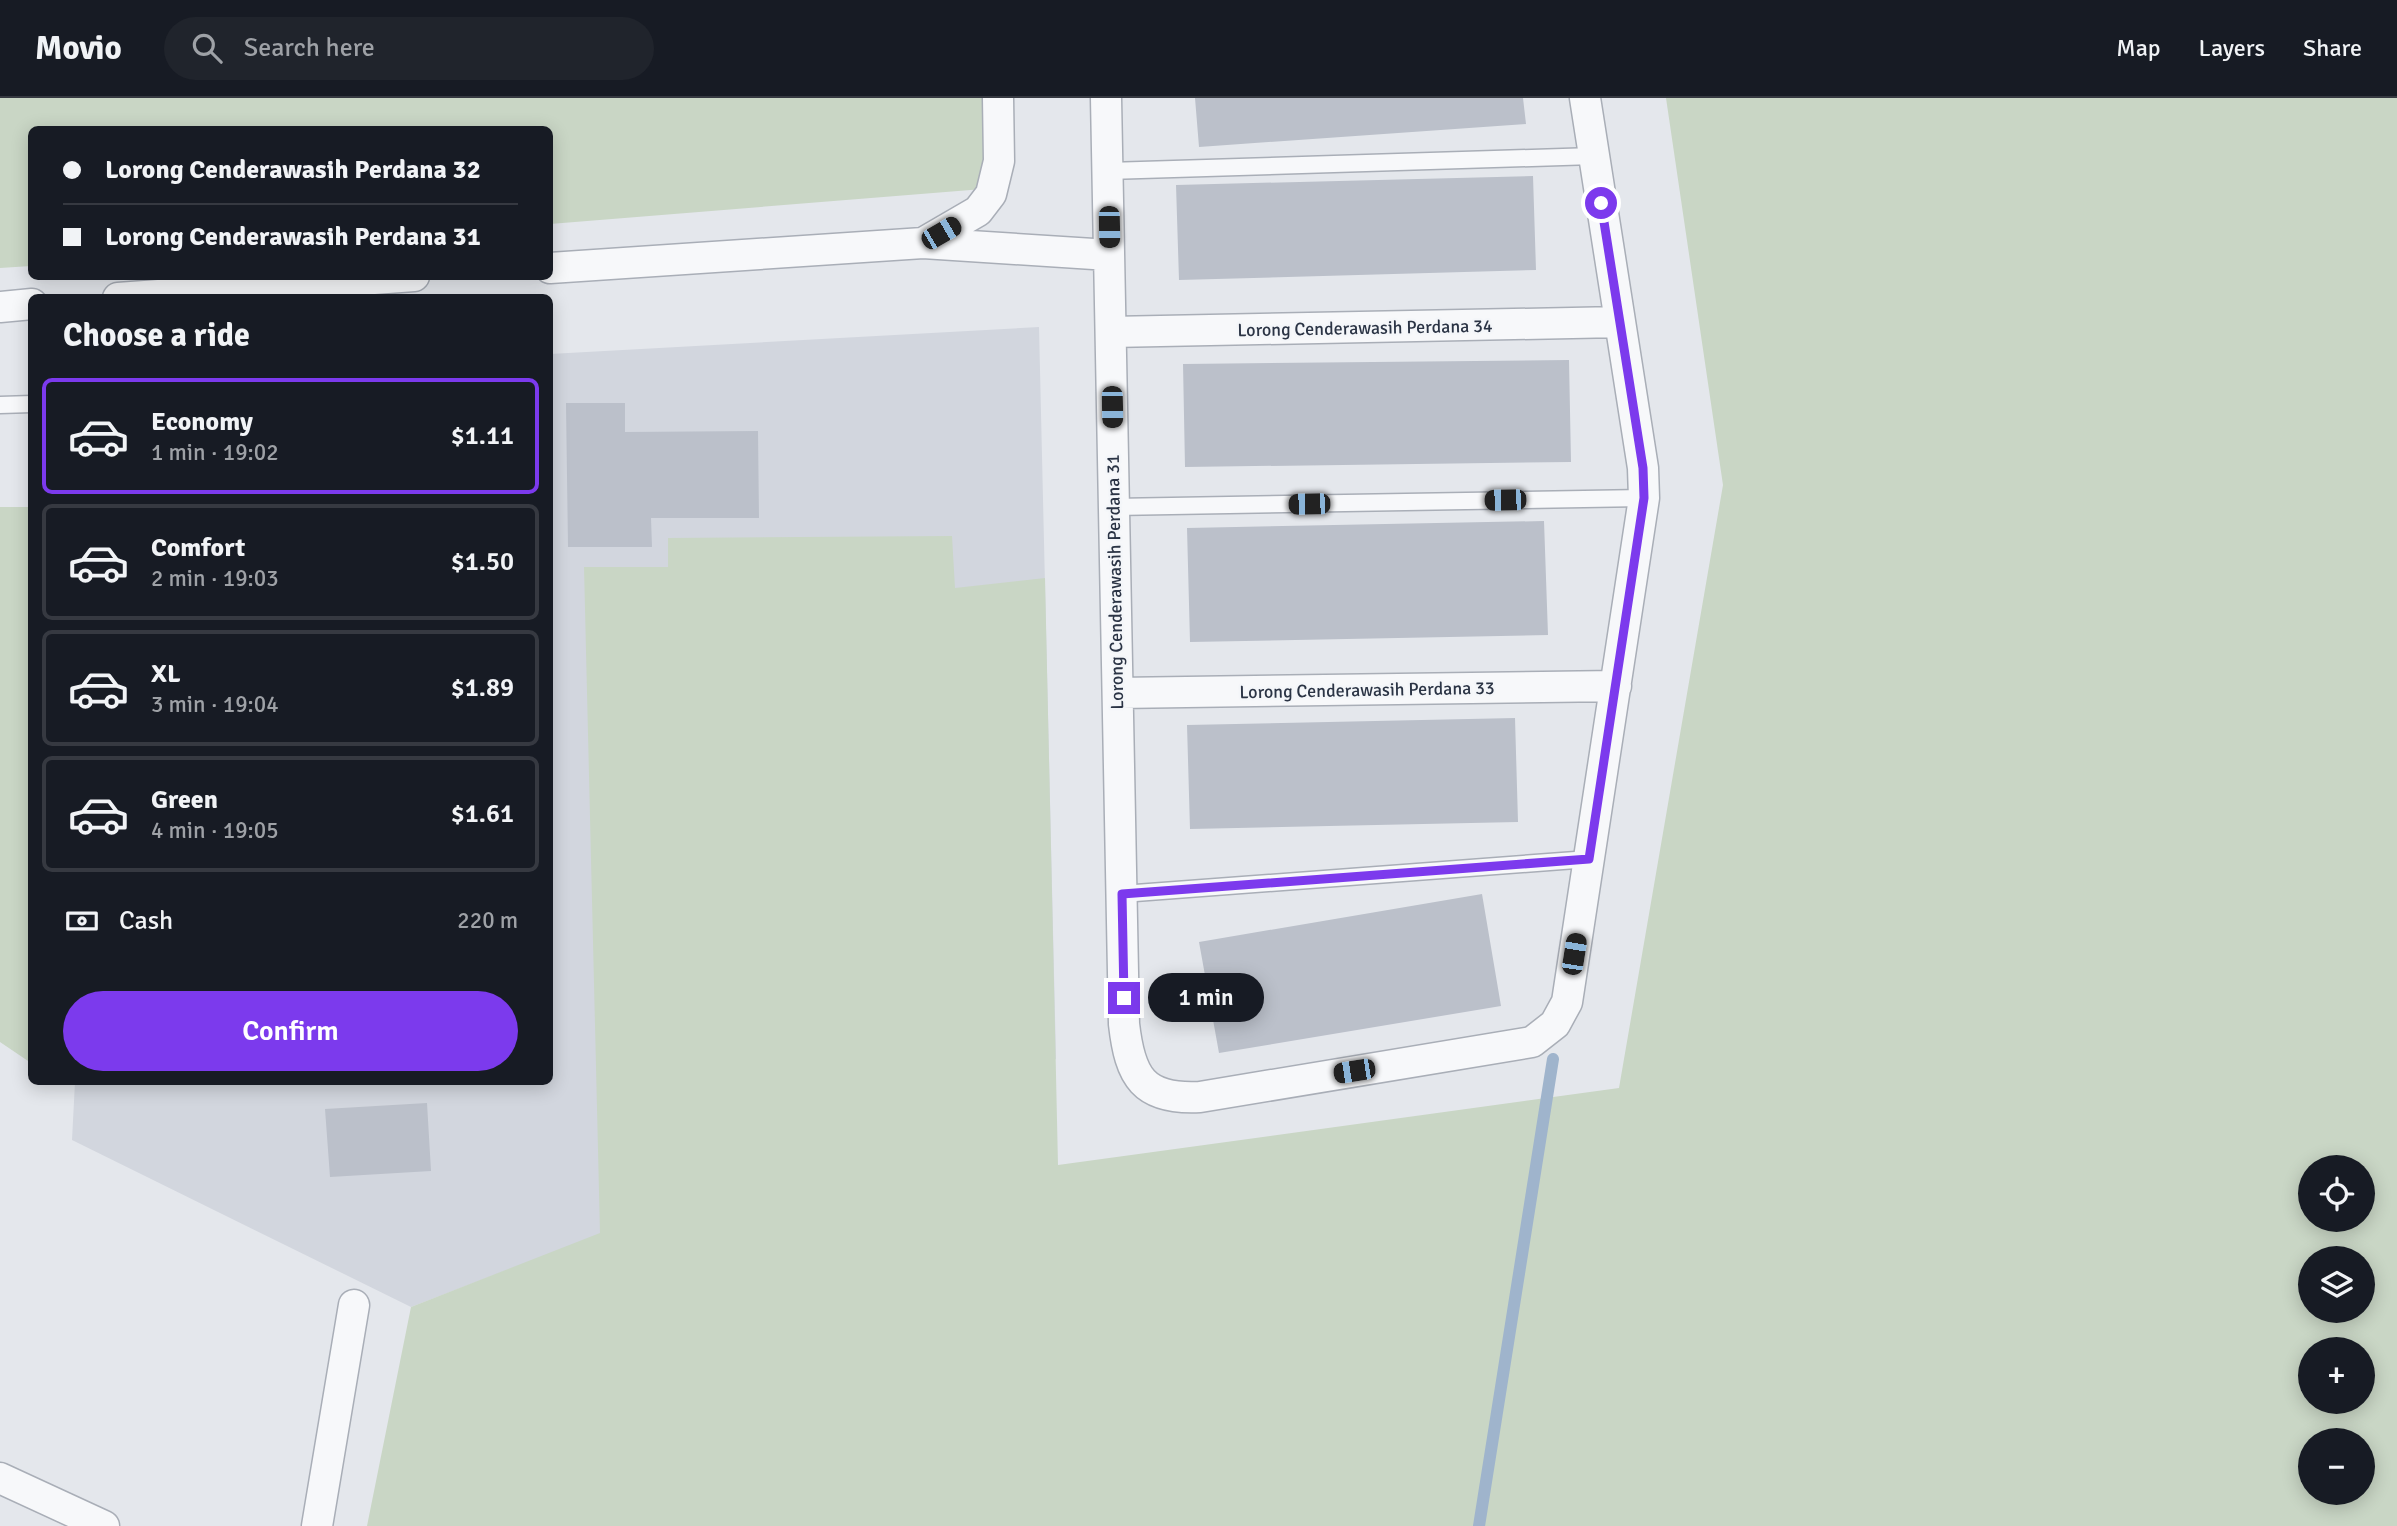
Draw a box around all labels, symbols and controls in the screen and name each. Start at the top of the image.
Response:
search box [164,17,654,80]
text: Movio [35,28,122,69]
icon: search [188,29,226,67]
text: Search here [244,32,375,64]
text: Map [2116,33,2161,63]
text: Layers [2199,33,2265,63]
text: Share [2303,33,2362,63]
text: Lorong Cenderawasih Perdana 32 [105,154,481,186]
route start [1585,187,1617,219]
car [1099,206,1120,248]
car [918,213,965,253]
text: Lorong Cenderawasih Perdana 31 [105,221,481,253]
street label: Lorong Cenderawasih Perdana 34 [1237,315,1493,341]
text: Choose a ride [63,316,250,355]
car [1102,386,1123,428]
icon: car [67,405,130,468]
text: Economy [151,406,253,438]
text: $1.11 [451,420,514,452]
text: 1 min · 19:02 [151,438,279,467]
street label: Lorong Cenderawasih Perdana 31 [1102,454,1128,710]
car [1484,489,1527,511]
car [1288,493,1331,515]
icon: car [67,531,130,594]
text: Comfort [151,532,245,564]
text: $1.50 [451,546,514,578]
text: 2 min · 19:03 [151,564,279,593]
icon: car [67,657,130,720]
text: XL [151,658,181,690]
text: $1.89 [451,672,514,704]
street label: Lorong Cenderawasih Perdana 33 [1239,677,1495,703]
text: 3 min · 19:04 [151,690,279,719]
icon: car [67,783,130,846]
text: Green [151,784,218,816]
text: $1.61 [451,798,514,830]
text: 4 min · 19:05 [151,816,279,845]
icon: cash [63,902,101,940]
text: Cash [119,905,173,937]
text: 220 m [457,906,518,935]
car [1561,932,1588,976]
callout: 1 min [1148,974,1264,1023]
route end [1108,982,1140,1014]
text: 1 min [1178,983,1234,1012]
button: Confirm [63,991,518,1071]
car [1332,1057,1377,1085]
map controls [2298,1155,2375,1505]
button: locate [2298,1155,2375,1232]
button: layers [2298,1246,2375,1323]
button: + [2298,1337,2375,1414]
button: − [2298,1428,2375,1505]

